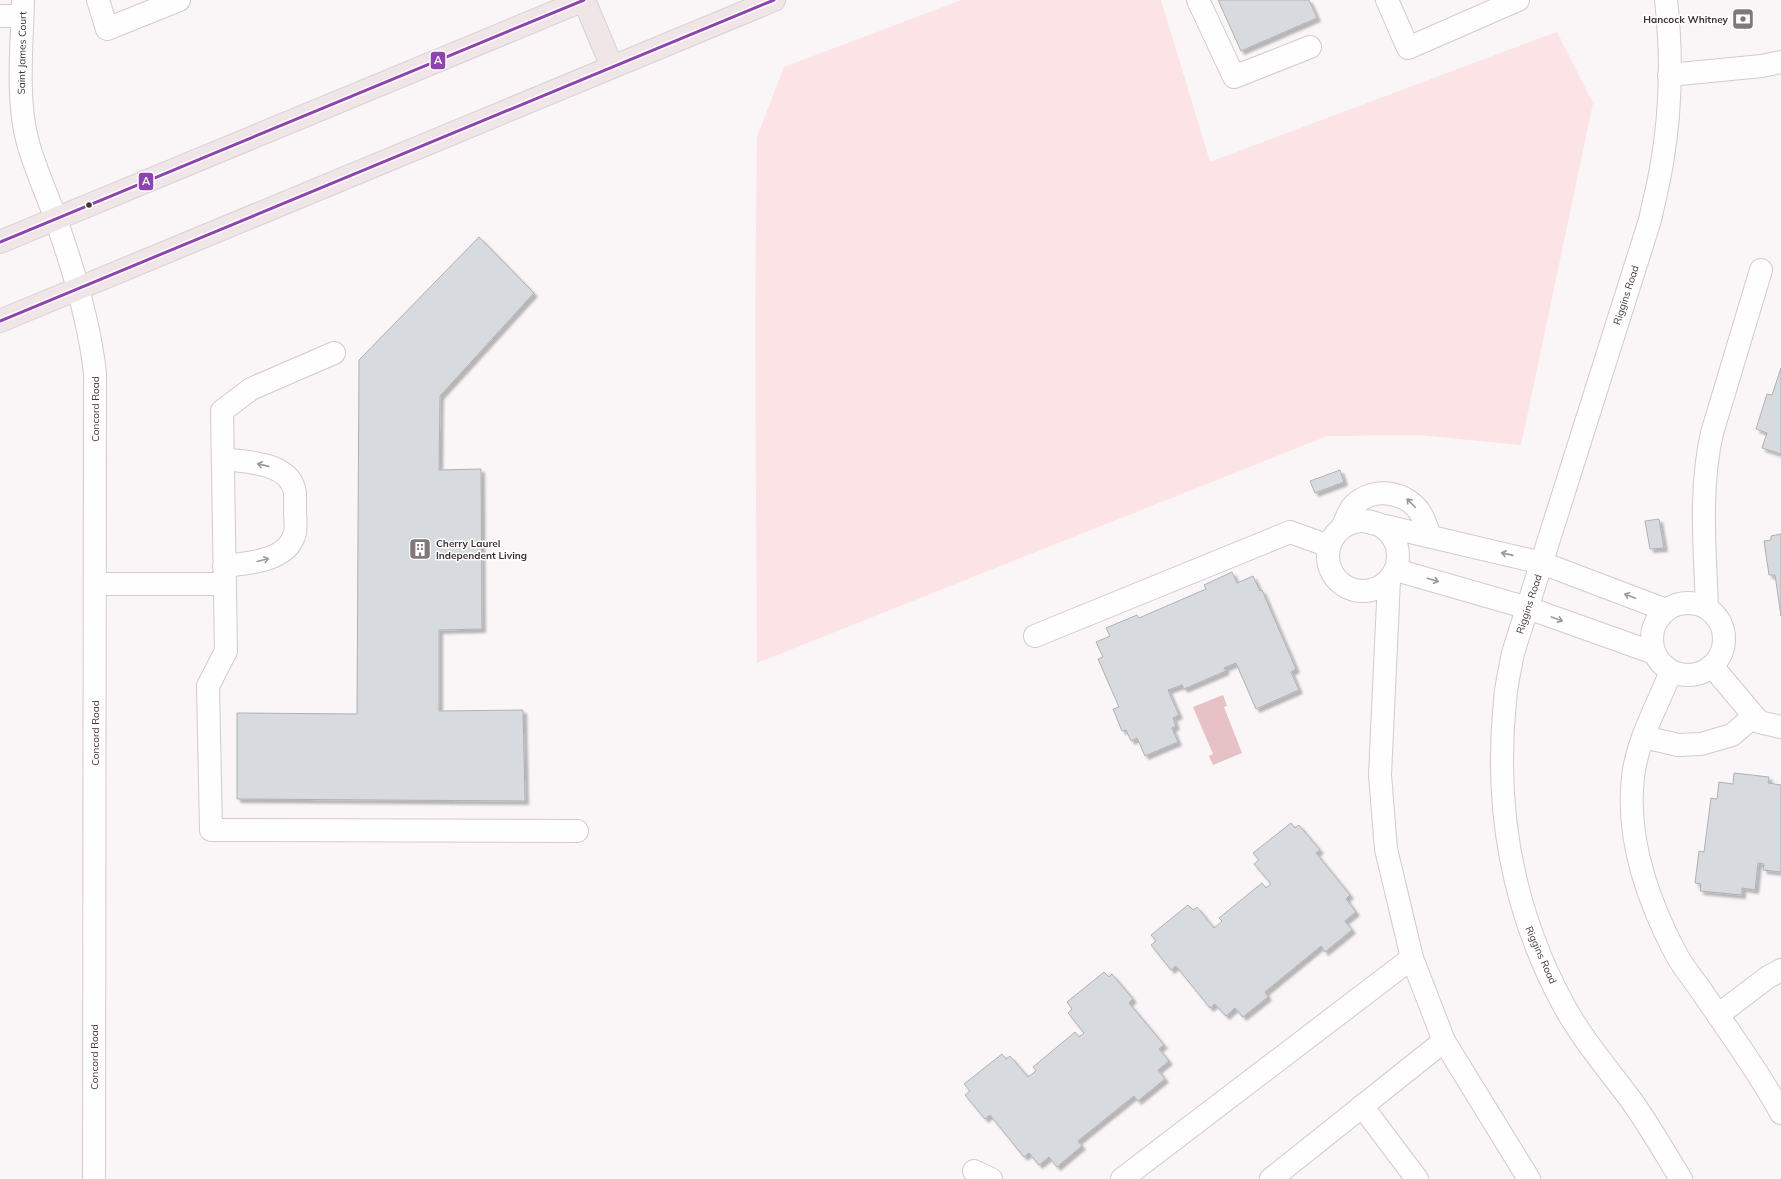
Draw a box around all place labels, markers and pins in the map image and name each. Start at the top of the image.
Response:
bank icon: Hancock Whitney [1730,6,1756,32]
place label: Hancock Whitney [1643,13,1729,26]
unlabelled marker [84,200,94,210]
building icon: Cherry Laurel Independent Living [407,536,433,562]
place label: Cherry Laurel Independent Living [436,537,527,562]

